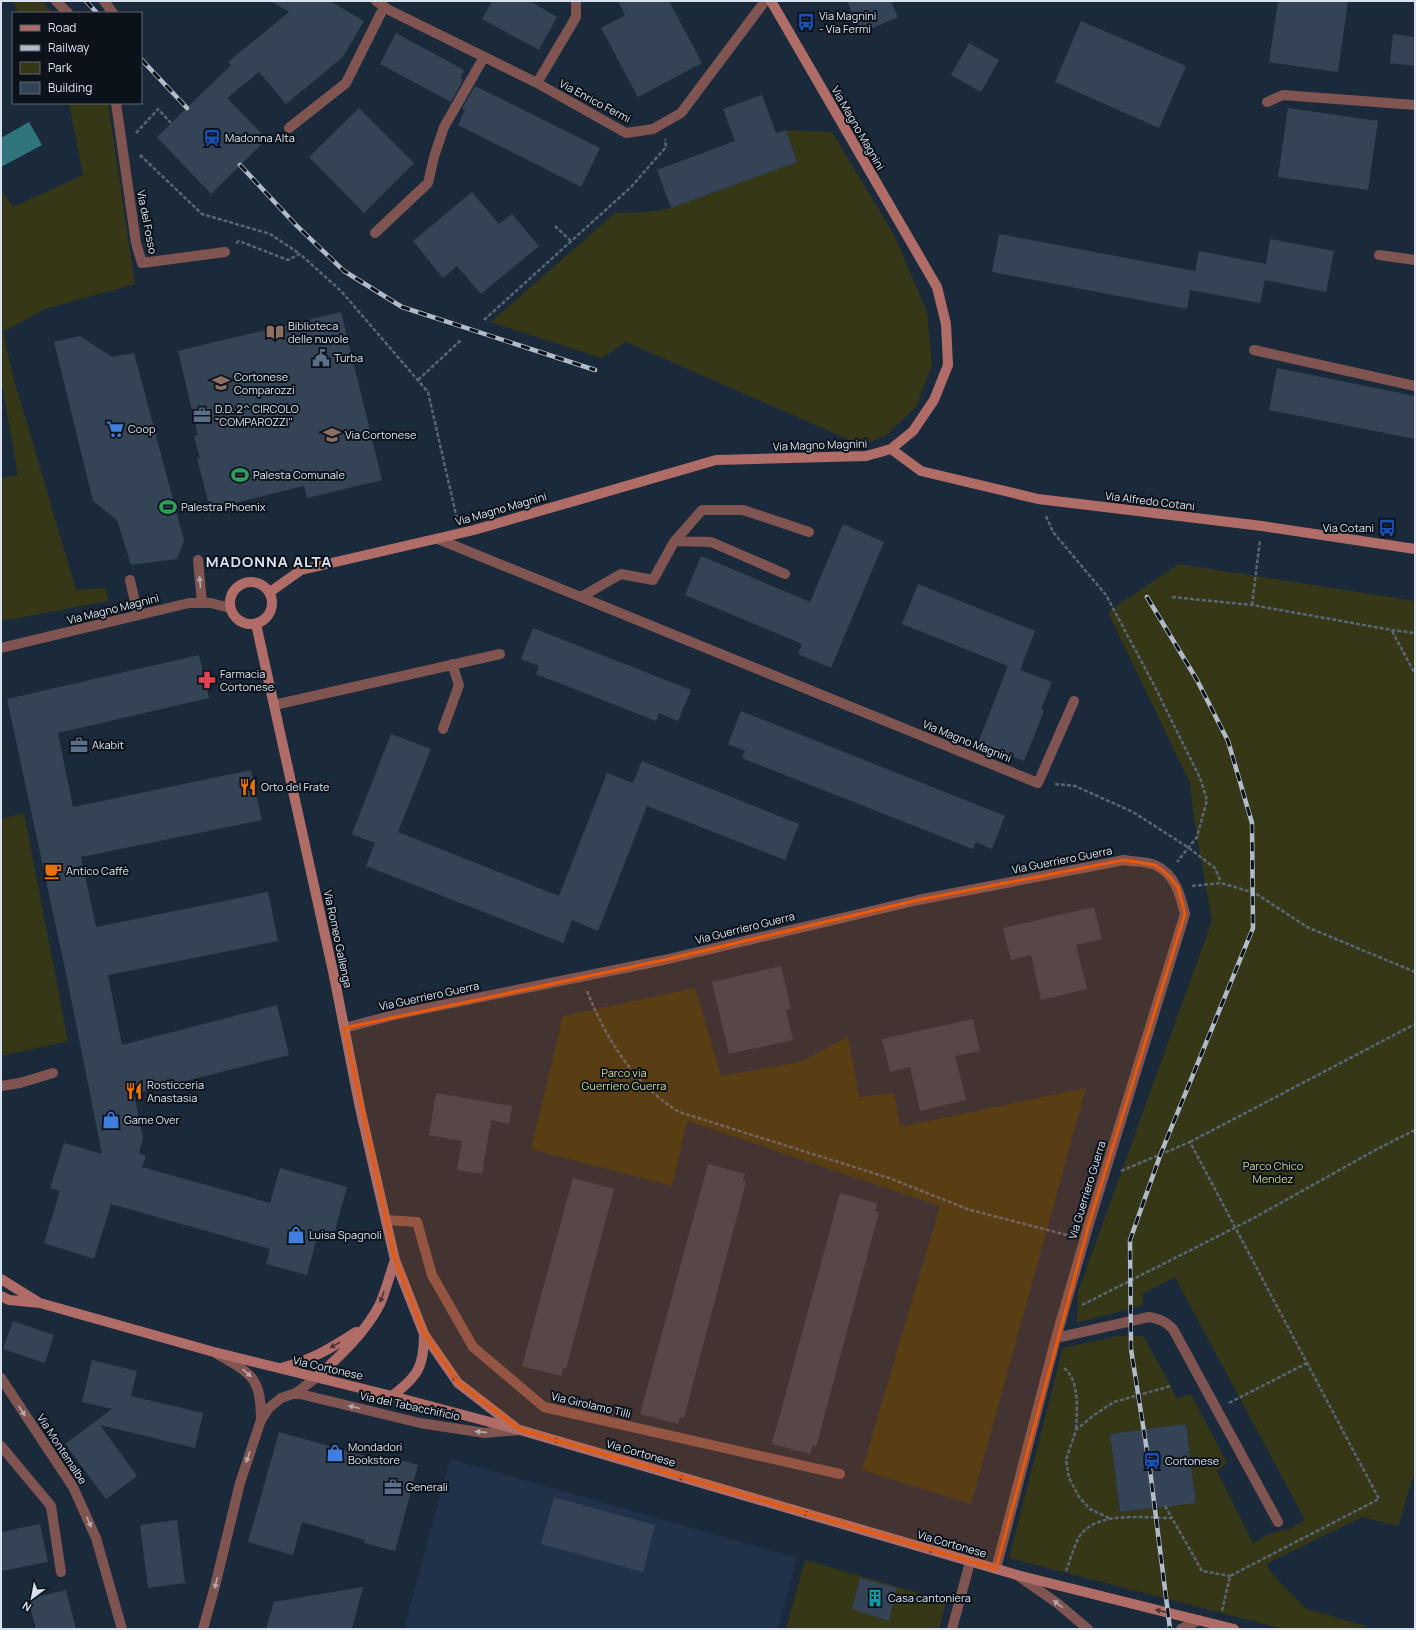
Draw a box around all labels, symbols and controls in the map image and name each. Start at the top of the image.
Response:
place label: Via Magnini - Via Fermi [819,8,876,36]
legend [12,12,142,104]
bus stop icon: Via Magnini - Via Fermi [796,12,816,32]
text: Road [48,19,76,36]
text: Railway [48,39,90,56]
text: Park [48,59,73,76]
street label: Via Enrico Fermi [557,75,634,126]
text: Building [48,79,92,96]
street label: Via Magno Magnini [828,83,889,172]
station icon: Madonna Alta [202,128,222,148]
place label: Madonna Alta [225,130,295,145]
street label: Via del Fosso [134,189,161,256]
place label: Biblioteca delle nuvole [288,318,349,346]
library icon: Biblioteca delle nuvole [265,322,285,342]
public building icon: Turba [311,348,331,368]
place label: Turba [334,350,363,365]
place label: Cortonese Comparozzi [234,369,295,397]
school or university icon: Cortonese Comparozzi [211,373,231,393]
place label: D.D. 2^ CIRCOLO "COMPAROZZI" [215,401,299,429]
office icon: D.D. 2^ CIRCOLO "COMPAROZZI" [192,405,212,425]
supermarket icon: Coop [105,419,125,439]
place label: Coop [128,421,156,436]
school or university icon: Via Cortonese [322,425,342,445]
place label: Via Cortonese [345,427,417,442]
street label: Via Magno Magnini [773,435,867,454]
sports icon: Palesta Comunale [230,465,250,485]
place label: Palesta Comunale [253,467,345,482]
street label: Via Magno Magnini [453,488,548,529]
street label: Via Alfredo Cotani [1104,488,1196,513]
sports icon: Palestra Phoenix [158,497,178,517]
place label: Palestra Phoenix [181,499,266,514]
bus stop icon: Via Cotani [1377,518,1397,538]
place label: Via Cotani [1323,520,1374,535]
district label: MADONNA ALTA [206,551,332,572]
one-way arrow [197,576,204,588]
street label: Via Magno Magnini [65,590,161,627]
place label: Farmacia Cortonese [220,666,275,694]
pharmacy icon: Farmacia Cortonese [197,670,217,690]
street label: Via Magno Magnini [921,716,1014,765]
office icon: Akabit [69,735,89,755]
place label: Akabit [92,737,124,752]
restaurant icon: Orto del Frate [238,777,258,797]
place label: Orto del Frate [261,779,330,794]
street label: Via Guerriero Guerra [1010,842,1113,877]
cafe icon: Antico Caffè [43,861,63,881]
place label: Antico Caffè [66,863,129,878]
street label: Via Romeo Gallenga [321,889,356,989]
street label: Via Guerriero Guerra [694,908,796,947]
street label: Via Guerriero Guerra [377,978,480,1013]
park label: Parco via Guerriero Guerra [582,1065,666,1093]
place label: Rosticceria Anastasia [147,1077,204,1105]
restaurant icon: Rosticceria Anastasia [124,1081,144,1101]
shop icon: Game Over [101,1110,121,1130]
place label: Game Over [124,1112,180,1127]
street label: Via Guerriero Guerra [1064,1139,1109,1241]
park label: Parco Chico Mendez [1243,1158,1304,1186]
shop icon: Luisa Spagnoli [286,1225,306,1245]
place label: Luisa Spagnoli [309,1227,382,1242]
one-way arrow [379,1291,385,1303]
one-way arrow [329,1342,341,1349]
street label: Via Cortonese [292,1352,365,1383]
one-way arrow [242,1369,252,1378]
one-way arrow [452,1375,461,1386]
street label: Via del Tabacchificio [359,1388,462,1424]
street label: Via Girolamo Tilli [550,1388,633,1421]
one-way arrow [348,1404,360,1410]
one-way arrow [19,1405,26,1417]
street label: Via Montemalbe [34,1411,91,1487]
one-way arrow [475,1429,487,1436]
street label: Via Cortonese [605,1435,678,1470]
one-way arrow [552,1438,564,1444]
place label: Mondadori Bookstore [348,1439,402,1467]
shop icon: Mondadori Bookstore [325,1443,345,1463]
station icon: Cortonese [1142,1451,1162,1471]
one-way arrow [245,1452,251,1464]
place label: Cortonese [1165,1453,1220,1468]
one-way arrow [677,1475,689,1481]
office icon: Generali [383,1477,403,1497]
place label: Generali [406,1479,448,1494]
one-way arrow [802,1511,814,1517]
one-way arrow [86,1517,92,1528]
street label: Via Cortonese [916,1526,989,1561]
one-way arrow [926,1548,938,1554]
one-way arrow [213,1577,219,1589]
north arrow [12,1578,52,1618]
building icon: Casa cantoniera [865,1588,885,1608]
place label: Casa cantoniera [888,1590,971,1605]
text: N [19,1598,34,1615]
one-way arrow [1053,1601,1063,1609]
one-way arrow [1155,1608,1168,1614]

